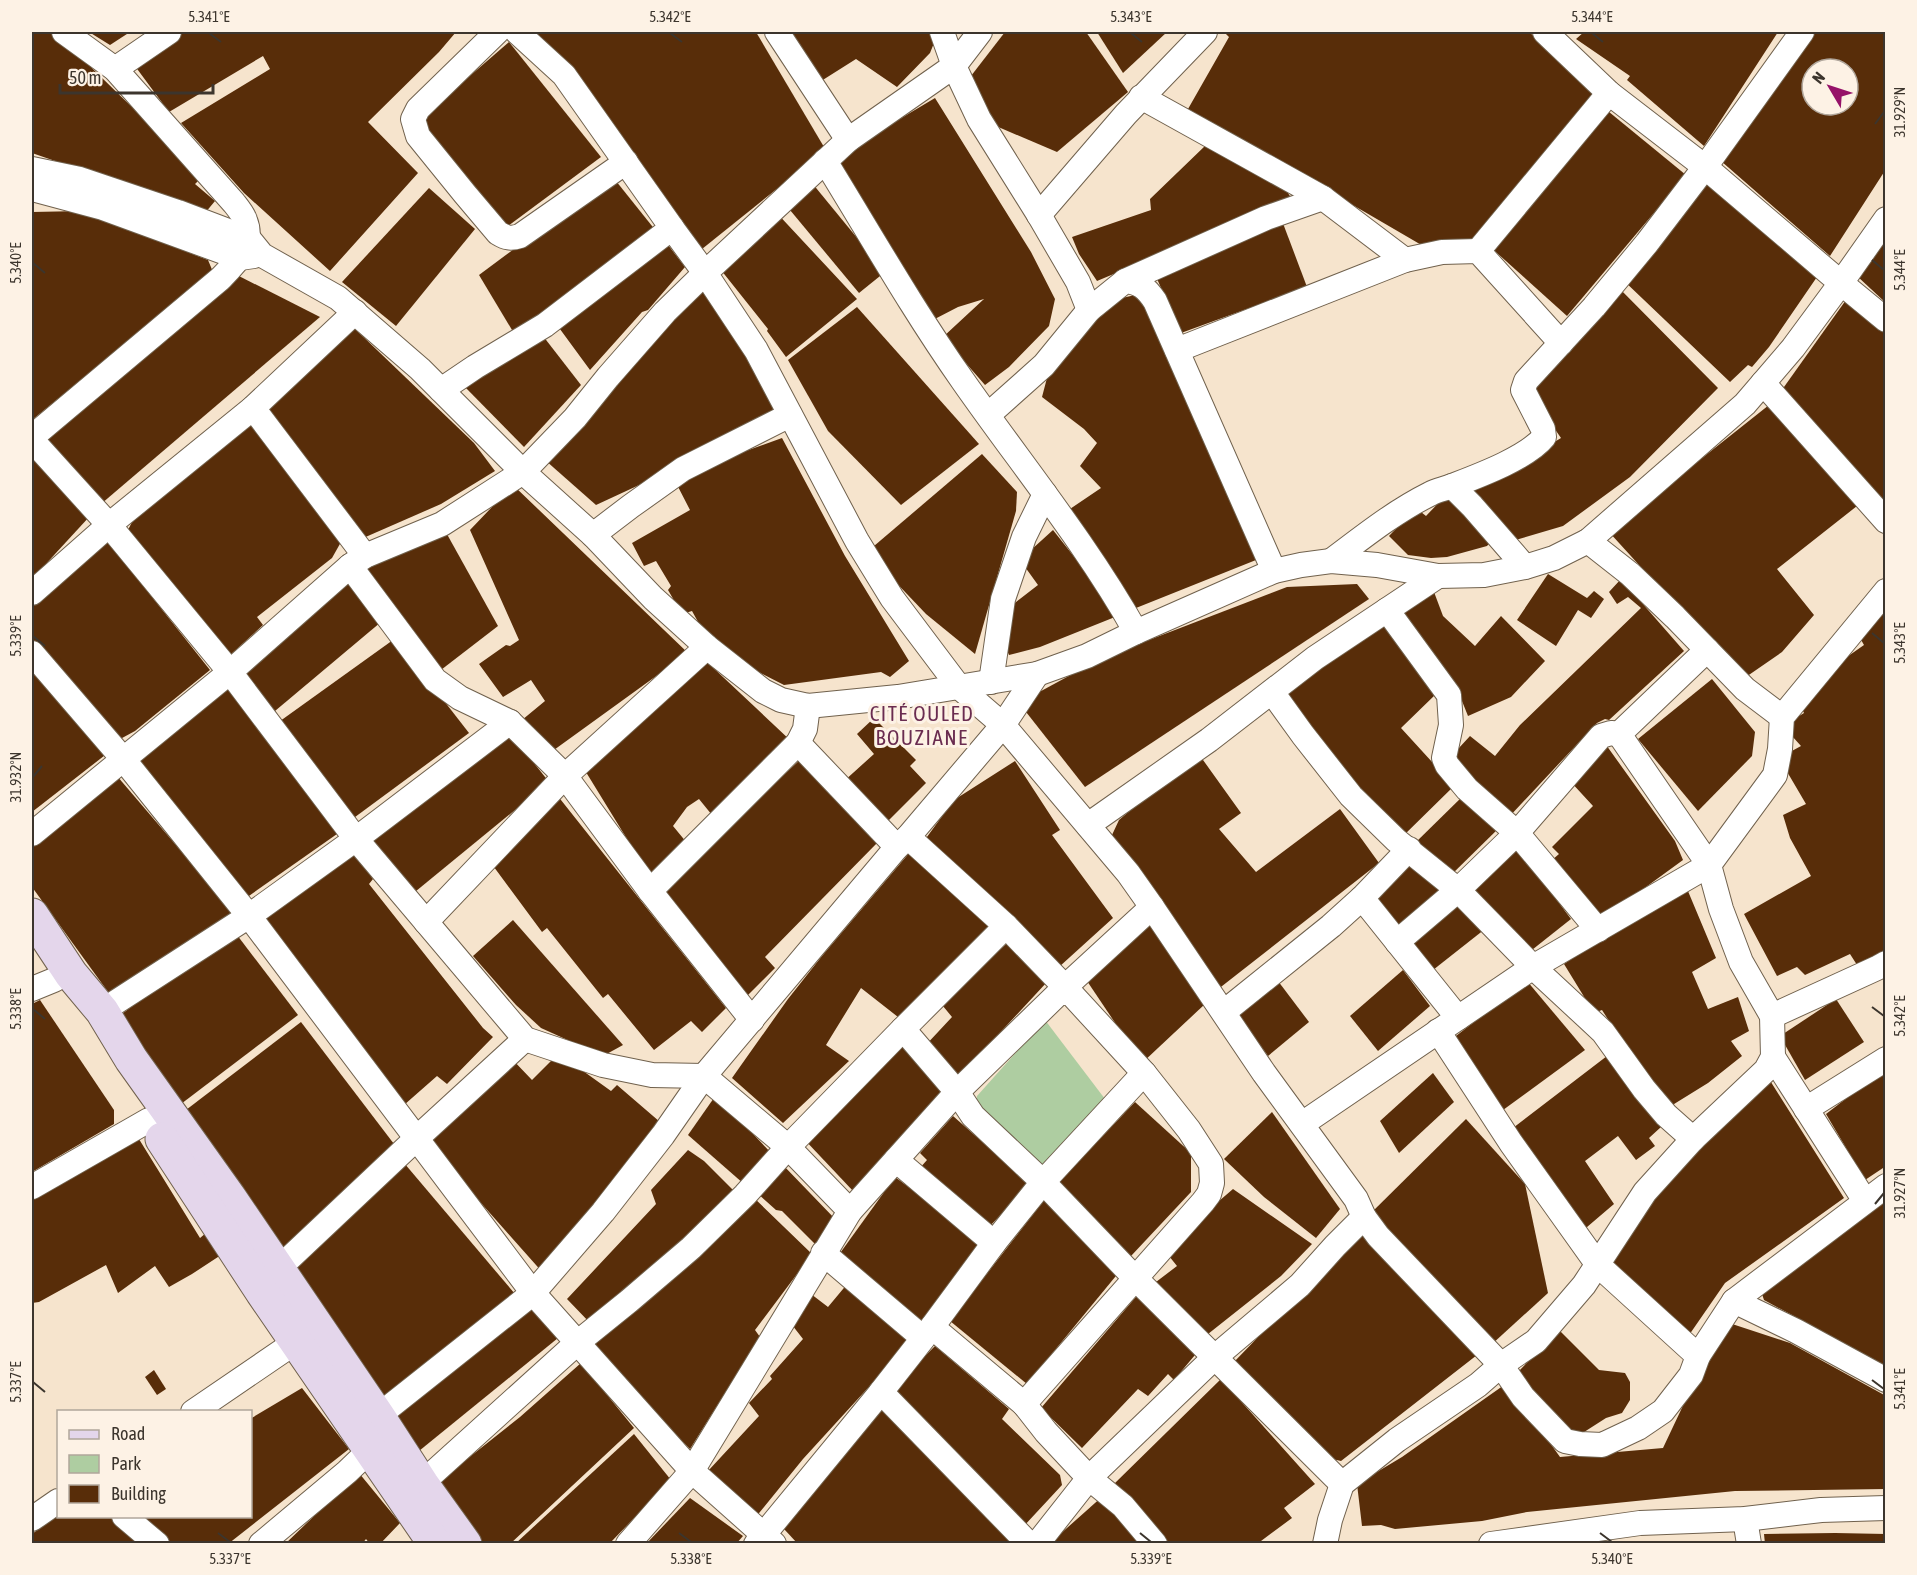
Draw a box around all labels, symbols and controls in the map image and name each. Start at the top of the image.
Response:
text: 5.341°E [188,8,230,25]
text: 5.342°E [649,8,691,25]
text: 5.343°E [1110,8,1152,25]
text: 5.344°E [1571,8,1613,25]
scale bar [60,57,213,95]
north arrow [1800,57,1860,117]
text: 50 m [69,67,101,88]
text: N [1808,68,1828,87]
text: 31.929°N [1891,87,1908,137]
text: 5.340°E [7,242,24,284]
text: 5.344°E [1891,249,1908,291]
text: 5.339°E [7,615,24,657]
text: 5.343°E [1891,622,1908,664]
district label: CITÉ OULED BOUZIANE [870,701,974,749]
text: 31.932°N [7,752,24,802]
text: 5.338°E [7,988,24,1030]
text: 5.342°E [1891,995,1908,1037]
text: 31.927°N [1891,1168,1908,1218]
text: 5.337°E [7,1361,24,1403]
text: 5.341°E [1891,1368,1908,1410]
legend [57,1410,252,1518]
text: Road [111,1423,145,1444]
text: Park [111,1453,141,1474]
text: Building [111,1483,166,1504]
text: 5.337°E [209,1550,251,1567]
text: 5.338°E [670,1550,712,1567]
text: 5.339°E [1130,1550,1172,1567]
text: 5.340°E [1591,1550,1633,1567]

